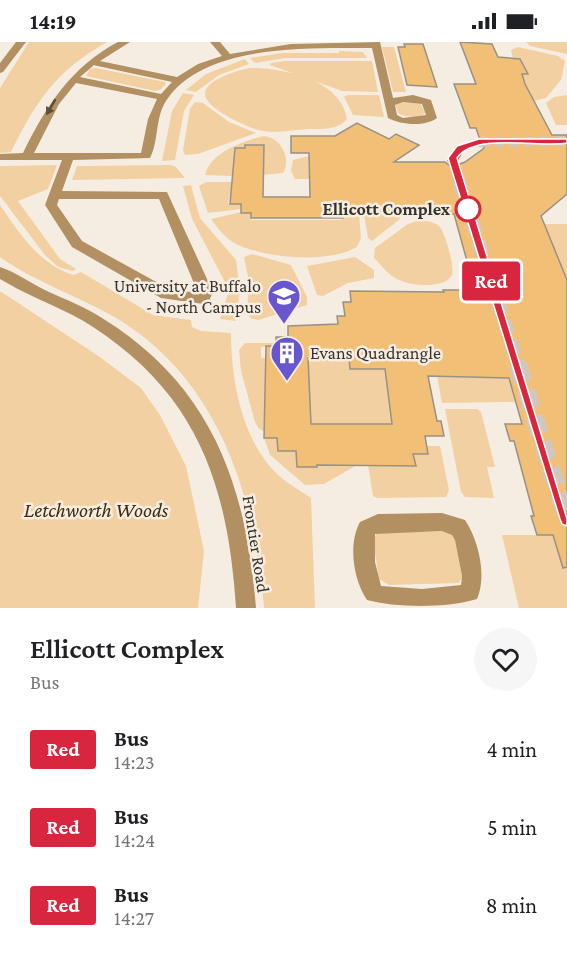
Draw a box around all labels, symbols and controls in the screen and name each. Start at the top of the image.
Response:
text: 14:19 [30,9,76,34]
one-way arrow [46,99,56,116]
marker: Ellicott Complex [455,196,481,222]
place label: Ellicott Complex [322,199,451,219]
line badge: Red [456,262,526,300]
text: Red [474,269,508,293]
place label: University at Buffalo - North Campus [114,276,261,317]
school or university icon: University at Buffalo - North Campus [266,278,302,325]
building icon: Evans Quadrangle [269,335,305,382]
place label: Evans Quadrangle [310,343,441,363]
street label: Frontier Road [238,494,274,595]
park label: Letchworth Woods [24,498,169,522]
button: heart [474,628,537,691]
text: Ellicott Complex [30,633,224,664]
text: Bus [30,671,59,693]
text: Bus [114,726,148,751]
text: Red [46,737,80,761]
text: 4 min [486,737,537,762]
text: 14:23 [114,751,154,773]
text: Bus [114,804,148,829]
text: Red [46,815,80,839]
text: 5 min [487,815,537,840]
text: 14:24 [114,829,155,851]
text: Bus [114,882,148,907]
text: Red [46,893,80,917]
text: 8 min [486,893,537,918]
text: 14:27 [114,907,154,929]

